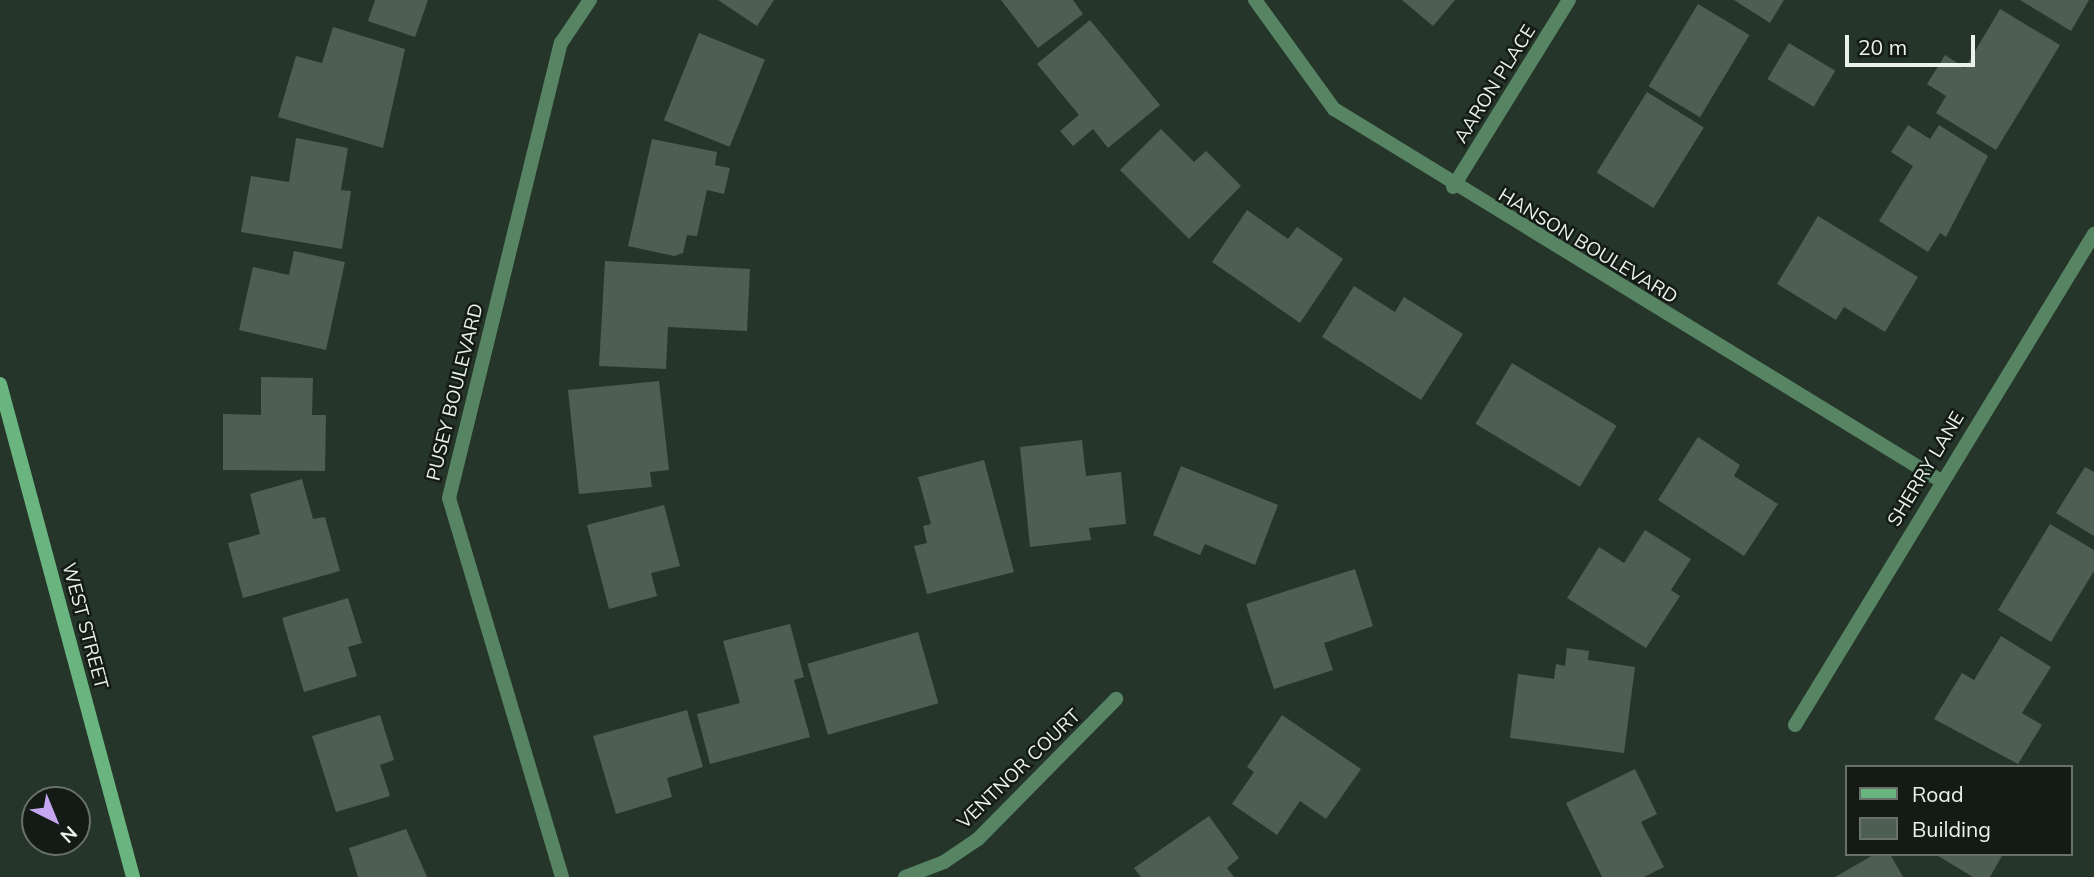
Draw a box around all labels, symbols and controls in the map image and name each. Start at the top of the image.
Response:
street label: AARON PLACE [1450,21,1540,147]
scale bar [1849,21,1979,65]
text: 20 m [1858,34,1907,60]
street label: HANSON BOULEVARD [1494,183,1682,309]
street label: PUSEY BOULEVARD [422,301,488,483]
street label: SHERRY LANE [1883,408,1969,530]
street label: WEST STREET [57,560,113,692]
street label: VENTNOR COURT [953,704,1085,834]
legend [1846,765,2073,856]
text: Road [1912,781,1963,807]
north arrow [21,786,91,856]
text: Building [1912,816,1991,842]
text: N [56,821,82,849]

